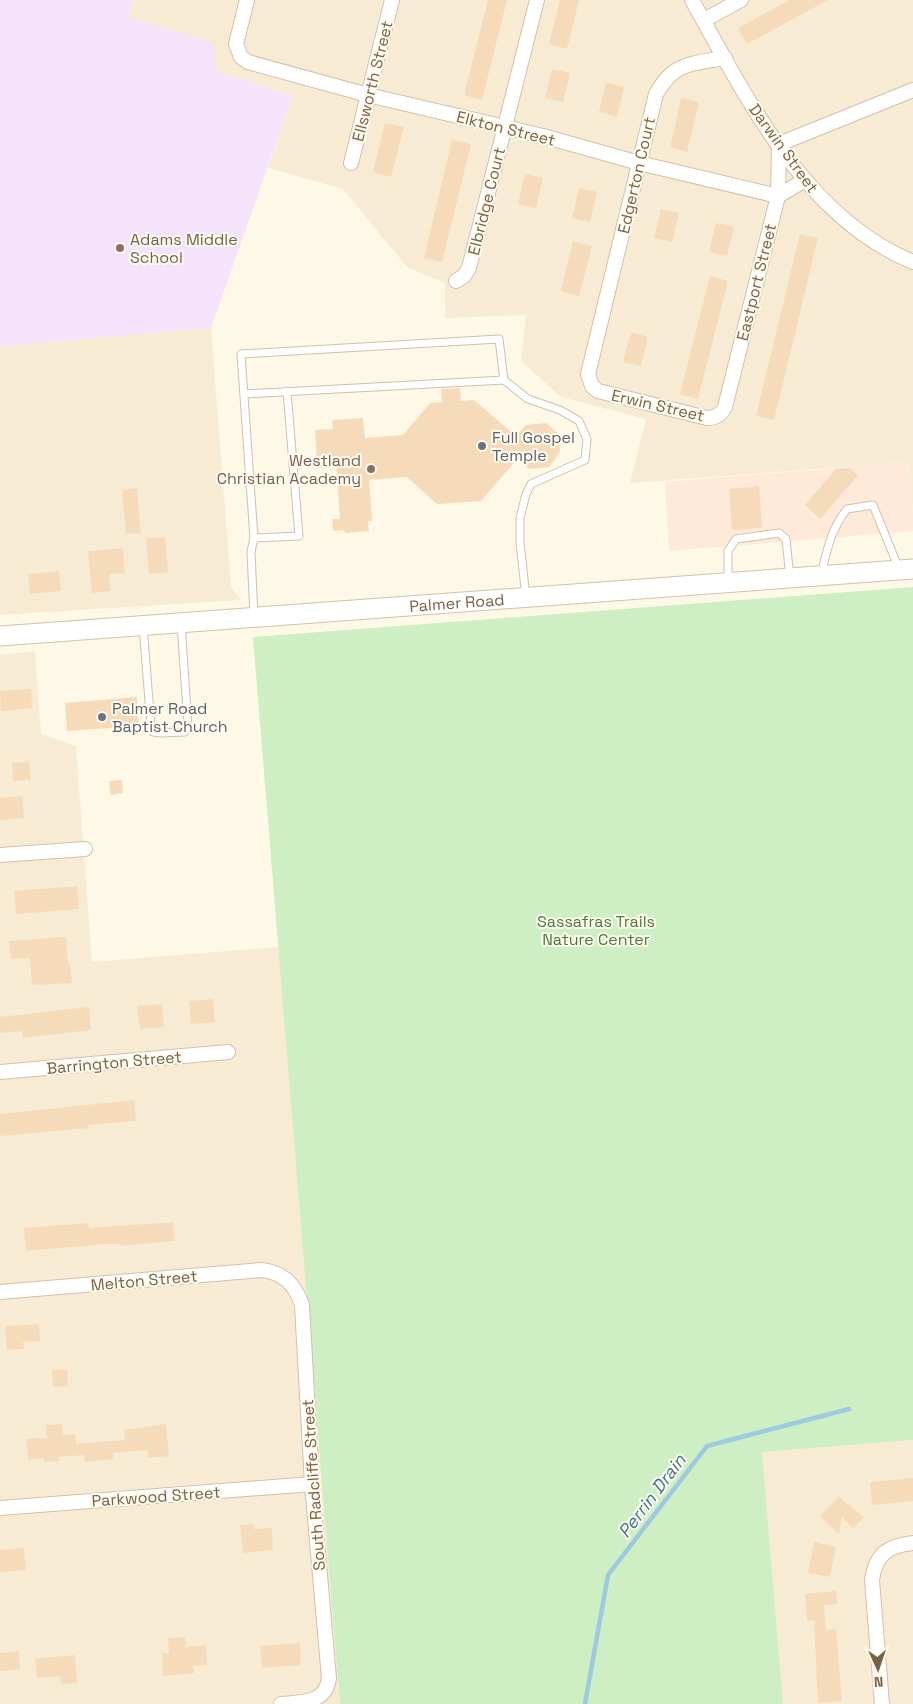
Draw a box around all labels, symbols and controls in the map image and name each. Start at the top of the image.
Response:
street label: Ellsworth Street [347,18,398,144]
street label: Darwin Street [744,99,823,197]
street label: Elkton Street [454,106,558,151]
street label: Edgerton Court [613,115,660,236]
street label: Elbridge Court [463,145,510,257]
street label: Eastport Street [732,221,781,343]
place label: Adams Middle School [130,229,238,268]
marker: Adams Middle School [114,242,126,254]
street label: Erwin Street [609,385,706,426]
place label: Full Gospel Temple [492,427,575,466]
marker: Full Gospel Temple [476,440,488,452]
place label: Westland Christian Academy [217,450,361,489]
marker: Westland Christian Academy [365,463,377,475]
street label: Palmer Road [409,589,505,617]
place label: Palmer Road Baptist Church [112,698,228,737]
marker: Palmer Road Baptist Church [96,711,108,723]
park label: Sassafras Trails Nature Center [537,911,655,950]
street label: Barrington Street [46,1046,183,1079]
street label: Melton Street [90,1265,198,1296]
street label: South Radcliffe Street [297,1399,330,1571]
water label: Perrin Drain [613,1448,691,1542]
street label: Parkwood Street [91,1482,221,1511]
north arrow [853,1644,903,1694]
text: N [874,1673,884,1691]

